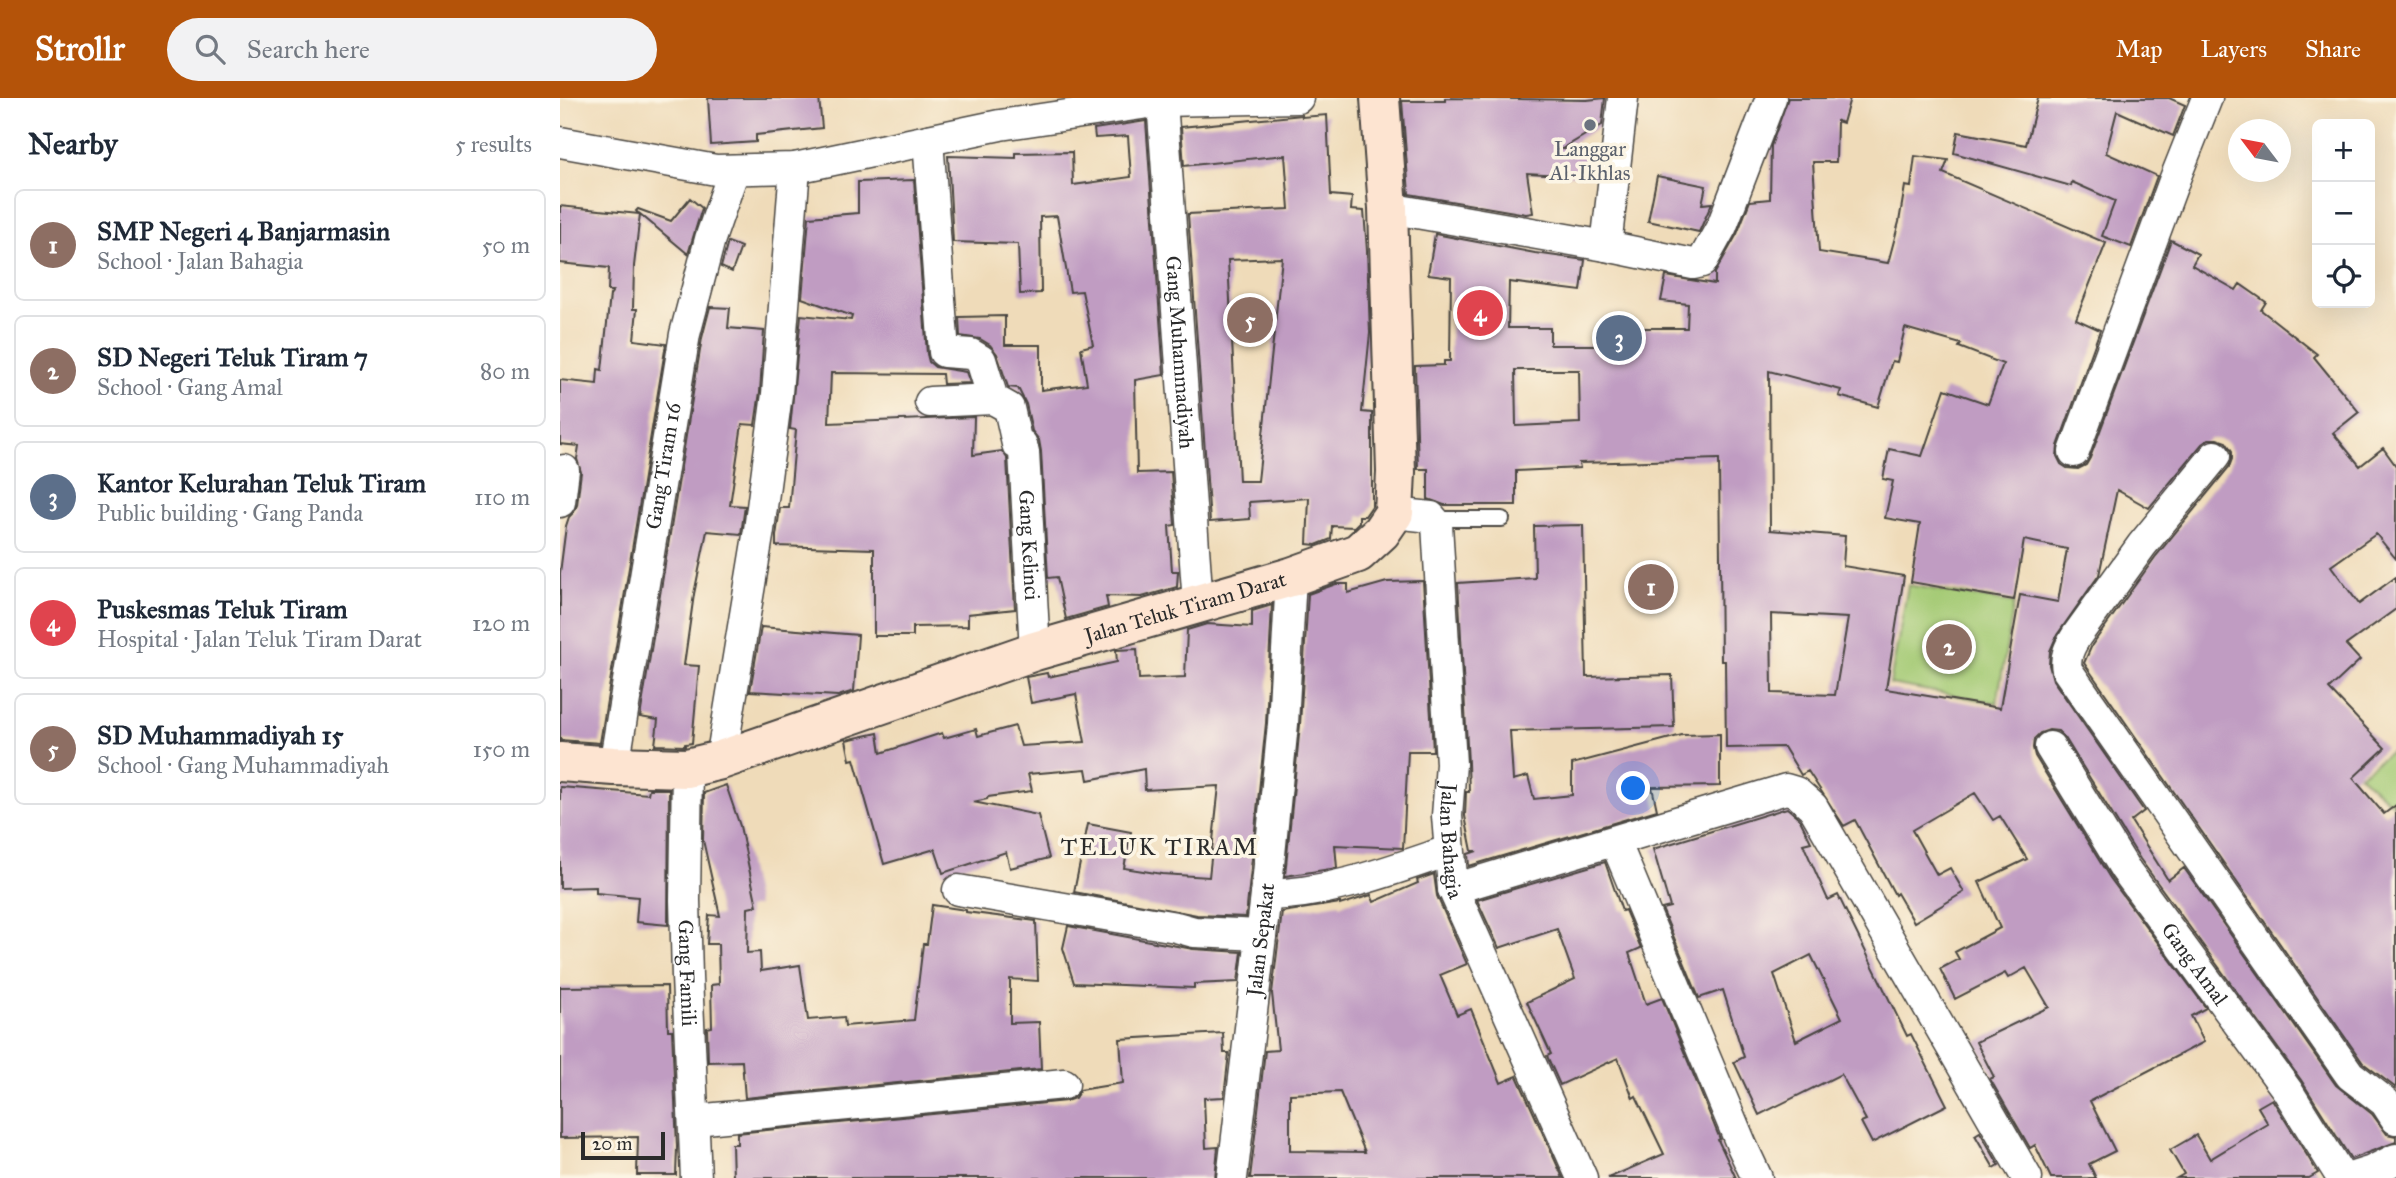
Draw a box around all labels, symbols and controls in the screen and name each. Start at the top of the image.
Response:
search box [167,18,657,81]
text: Strollr [35,29,125,69]
icon: search [191,30,229,68]
text: Search here [247,33,370,65]
text: Map [2116,34,2163,64]
text: Layers [2201,34,2267,64]
text: Share [2305,34,2361,64]
marker: Langgar Al-Ikhlas [1582,117,1598,133]
north arrow [2228,119,2291,182]
map controls [2312,119,2375,308]
button: + [2312,119,2375,182]
text: Nearby [28,126,118,162]
text: 5 results [455,130,532,158]
place label: Langgar Al-Ikhlas [1548,136,1631,186]
button: − [2312,182,2375,245]
text: SMP Negeri 4 Banjarmasin [97,215,390,247]
text: 1 [48,231,58,259]
text: 50 m [482,231,530,259]
button: locate [2312,245,2375,308]
text: School · Jalan Bahagia [97,247,303,275]
street label: Gang Muhammadiyah [1160,255,1200,450]
pin: 4 [1457,287,1503,339]
pin: 5 [1227,294,1273,346]
pin: 3 [1596,312,1642,364]
text: SD Negeri Teluk Tiram 7 [97,341,368,373]
text: 2 [47,357,59,385]
text: 80 m [480,357,530,385]
text: School · Gang Amal [97,373,283,401]
street label: Gang Tiram 16 [640,400,687,531]
text: Kantor Kelurahan Teluk Tiram [97,467,426,499]
text: 3 [48,483,58,511]
text: 110 m [474,483,530,511]
street label: Gang Kelinci [1013,489,1045,601]
text: Public building · Gang Panda [97,499,363,527]
pin: 1 [1628,561,1674,613]
street label: Jalan Teluk Tiram Darat [1080,566,1290,650]
text: Puskesmas Teluk Tiram [97,593,348,625]
text: 4 [47,609,59,637]
text: 120 m [472,609,530,637]
pin: 2 [1926,621,1972,673]
text: Hospital · Jalan Teluk Tiram Darat [97,625,422,653]
text: SD Muhammadiyah 15 [97,719,344,751]
text: 5 [48,735,58,763]
text: 150 m [473,735,530,763]
text: School · Gang Muhammadiyah [97,751,389,779]
your location [1616,771,1650,805]
street label: Jalan Bahagia [1434,781,1469,903]
district label: TELUK TIRAM [1061,832,1259,862]
street label: Jalan Sepakat [1241,881,1280,1000]
street label: Gang Amal [2156,917,2234,1011]
street label: Gang Famili [673,919,702,1027]
scale bar [581,1129,665,1161]
text: 20 m [592,1132,633,1155]

